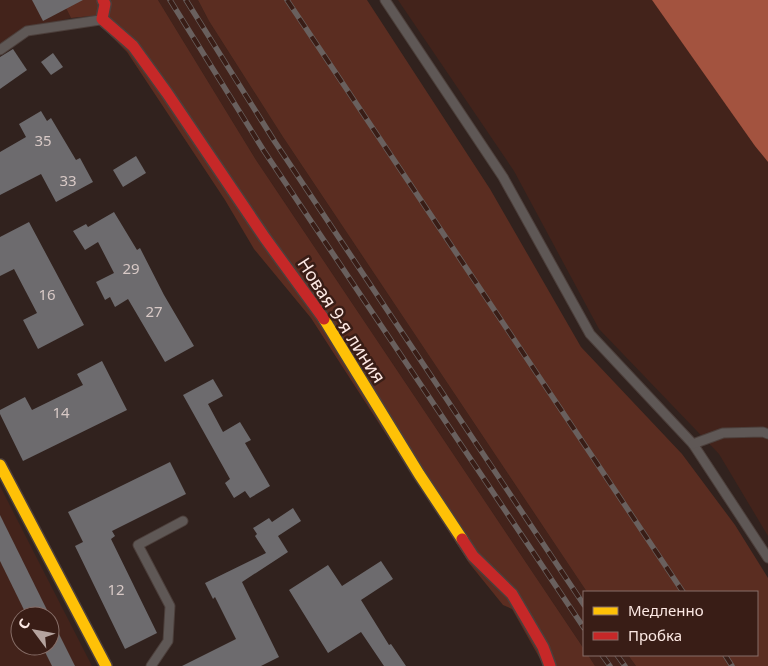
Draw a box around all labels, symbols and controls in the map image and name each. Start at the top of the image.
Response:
house number: 35 [34,130,52,150]
house number: 33 [59,170,77,190]
street label: Новая 9-я линия [293,253,391,387]
house number: 29 [122,258,140,278]
house number: 16 [38,284,56,304]
house number: 27 [145,301,163,321]
house number: 14 [52,402,70,422]
house number: 12 [107,579,125,599]
legend [583,591,758,656]
text: Медленно [628,600,704,620]
north arrow [10,606,60,656]
text: С [13,615,34,633]
text: Пробка [628,625,682,645]

